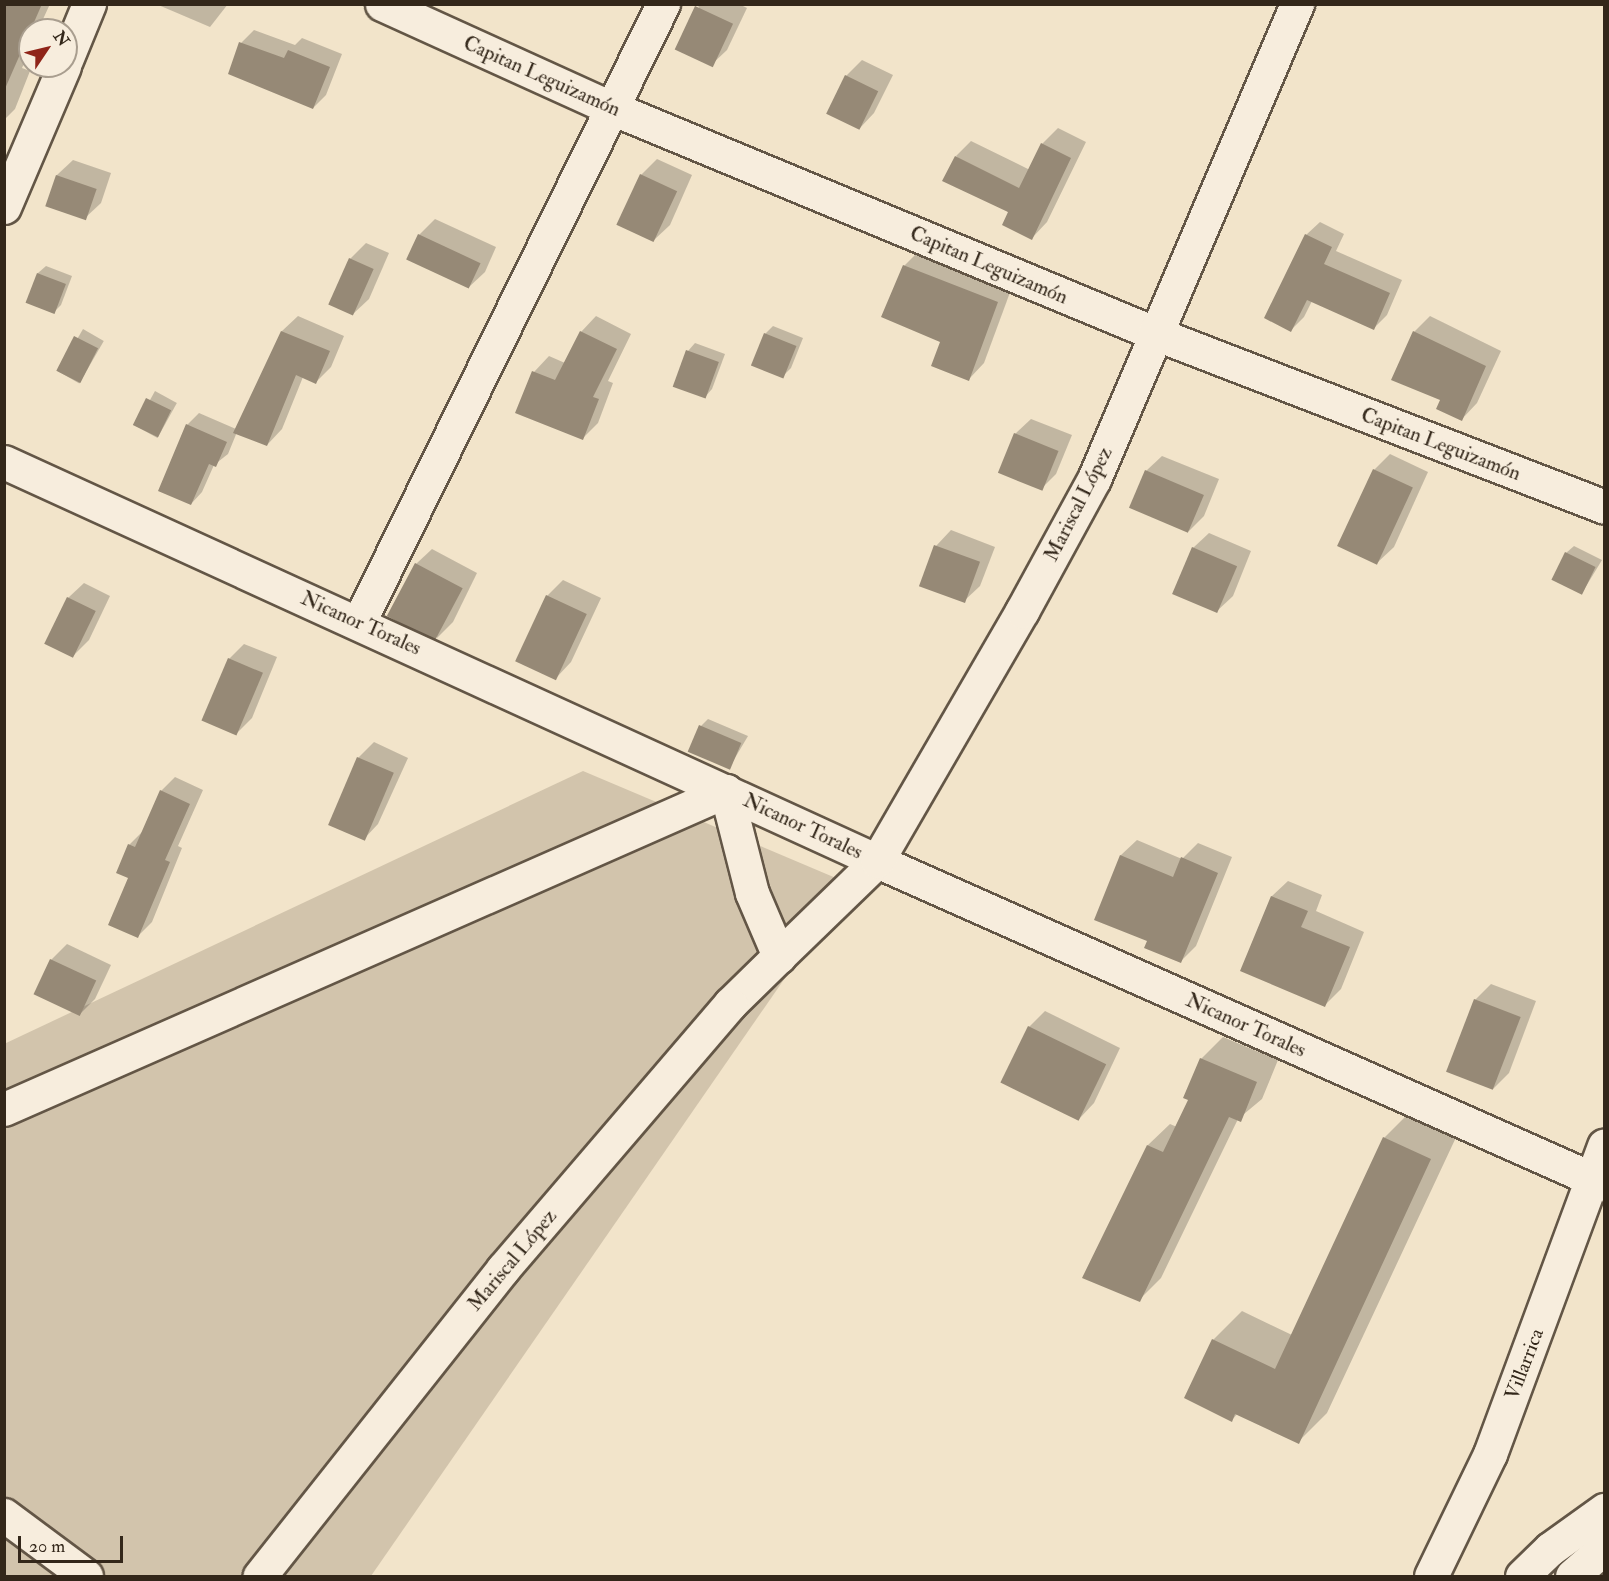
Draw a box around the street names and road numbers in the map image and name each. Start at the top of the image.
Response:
street label: Capitan Leguizamón [460,31,624,121]
street label: Capitan Leguizamón [907,221,1071,309]
street label: Capitan Leguizamón [1358,403,1524,485]
street label: Mariscal López [1039,443,1117,565]
street label: Nicanor Torales [297,586,425,660]
street label: Nicanor Torales [740,788,866,864]
street label: Nicanor Torales [1182,988,1310,1062]
street label: Mariscal López [463,1204,561,1316]
street label: Villarrica [1499,1325,1549,1403]

